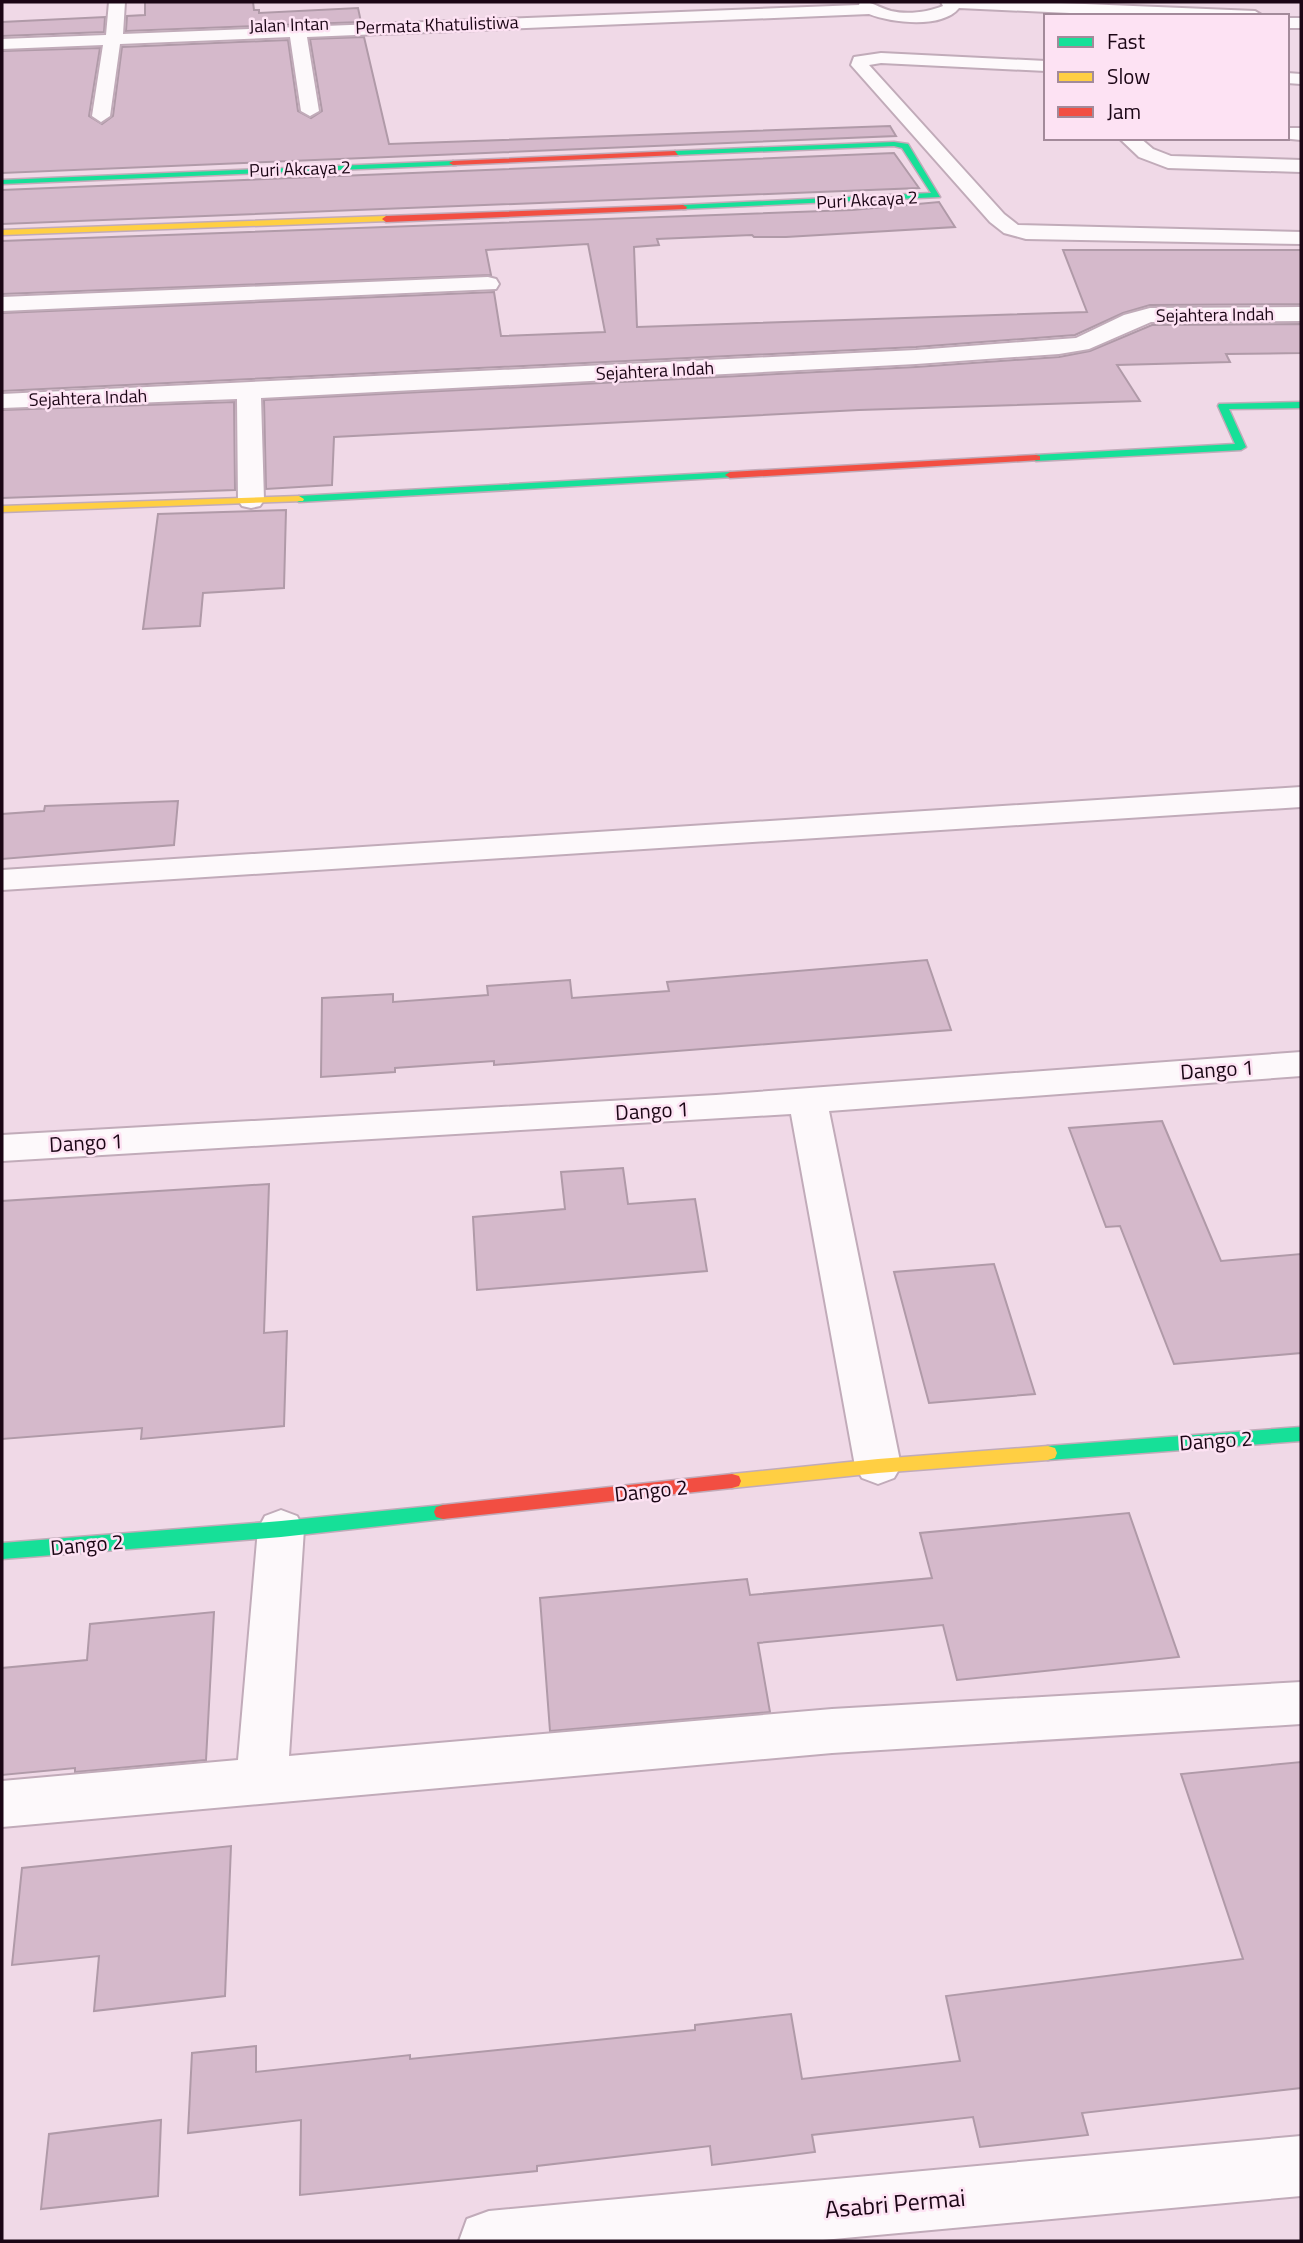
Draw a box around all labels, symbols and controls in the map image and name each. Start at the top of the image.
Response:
street label: Permata Khatulistiwa [355,8,519,41]
street label: Jalan Intan [248,10,329,39]
legend [1044,14,1289,140]
text: Fast [1107,25,1146,57]
text: Slow [1107,60,1150,92]
text: Jam [1107,95,1141,127]
street label: Puri Akcaya 2 [249,153,351,184]
street label: Puri Akcaya 2 [815,183,919,216]
street label: Sejahtera Indah [1156,300,1274,329]
street label: Sejahtera Indah [595,354,715,387]
street label: Sejahtera Indah [28,382,148,413]
street label: Dango 1 [1179,1050,1255,1088]
street label: Dango 1 [614,1092,690,1128]
street label: Dango 1 [48,1124,124,1160]
street label: Dango 2 [1178,1421,1254,1459]
street label: Dango 2 [613,1470,689,1510]
street label: Dango 2 [49,1525,125,1563]
street label: Asabri Permai [823,2179,967,2227]

